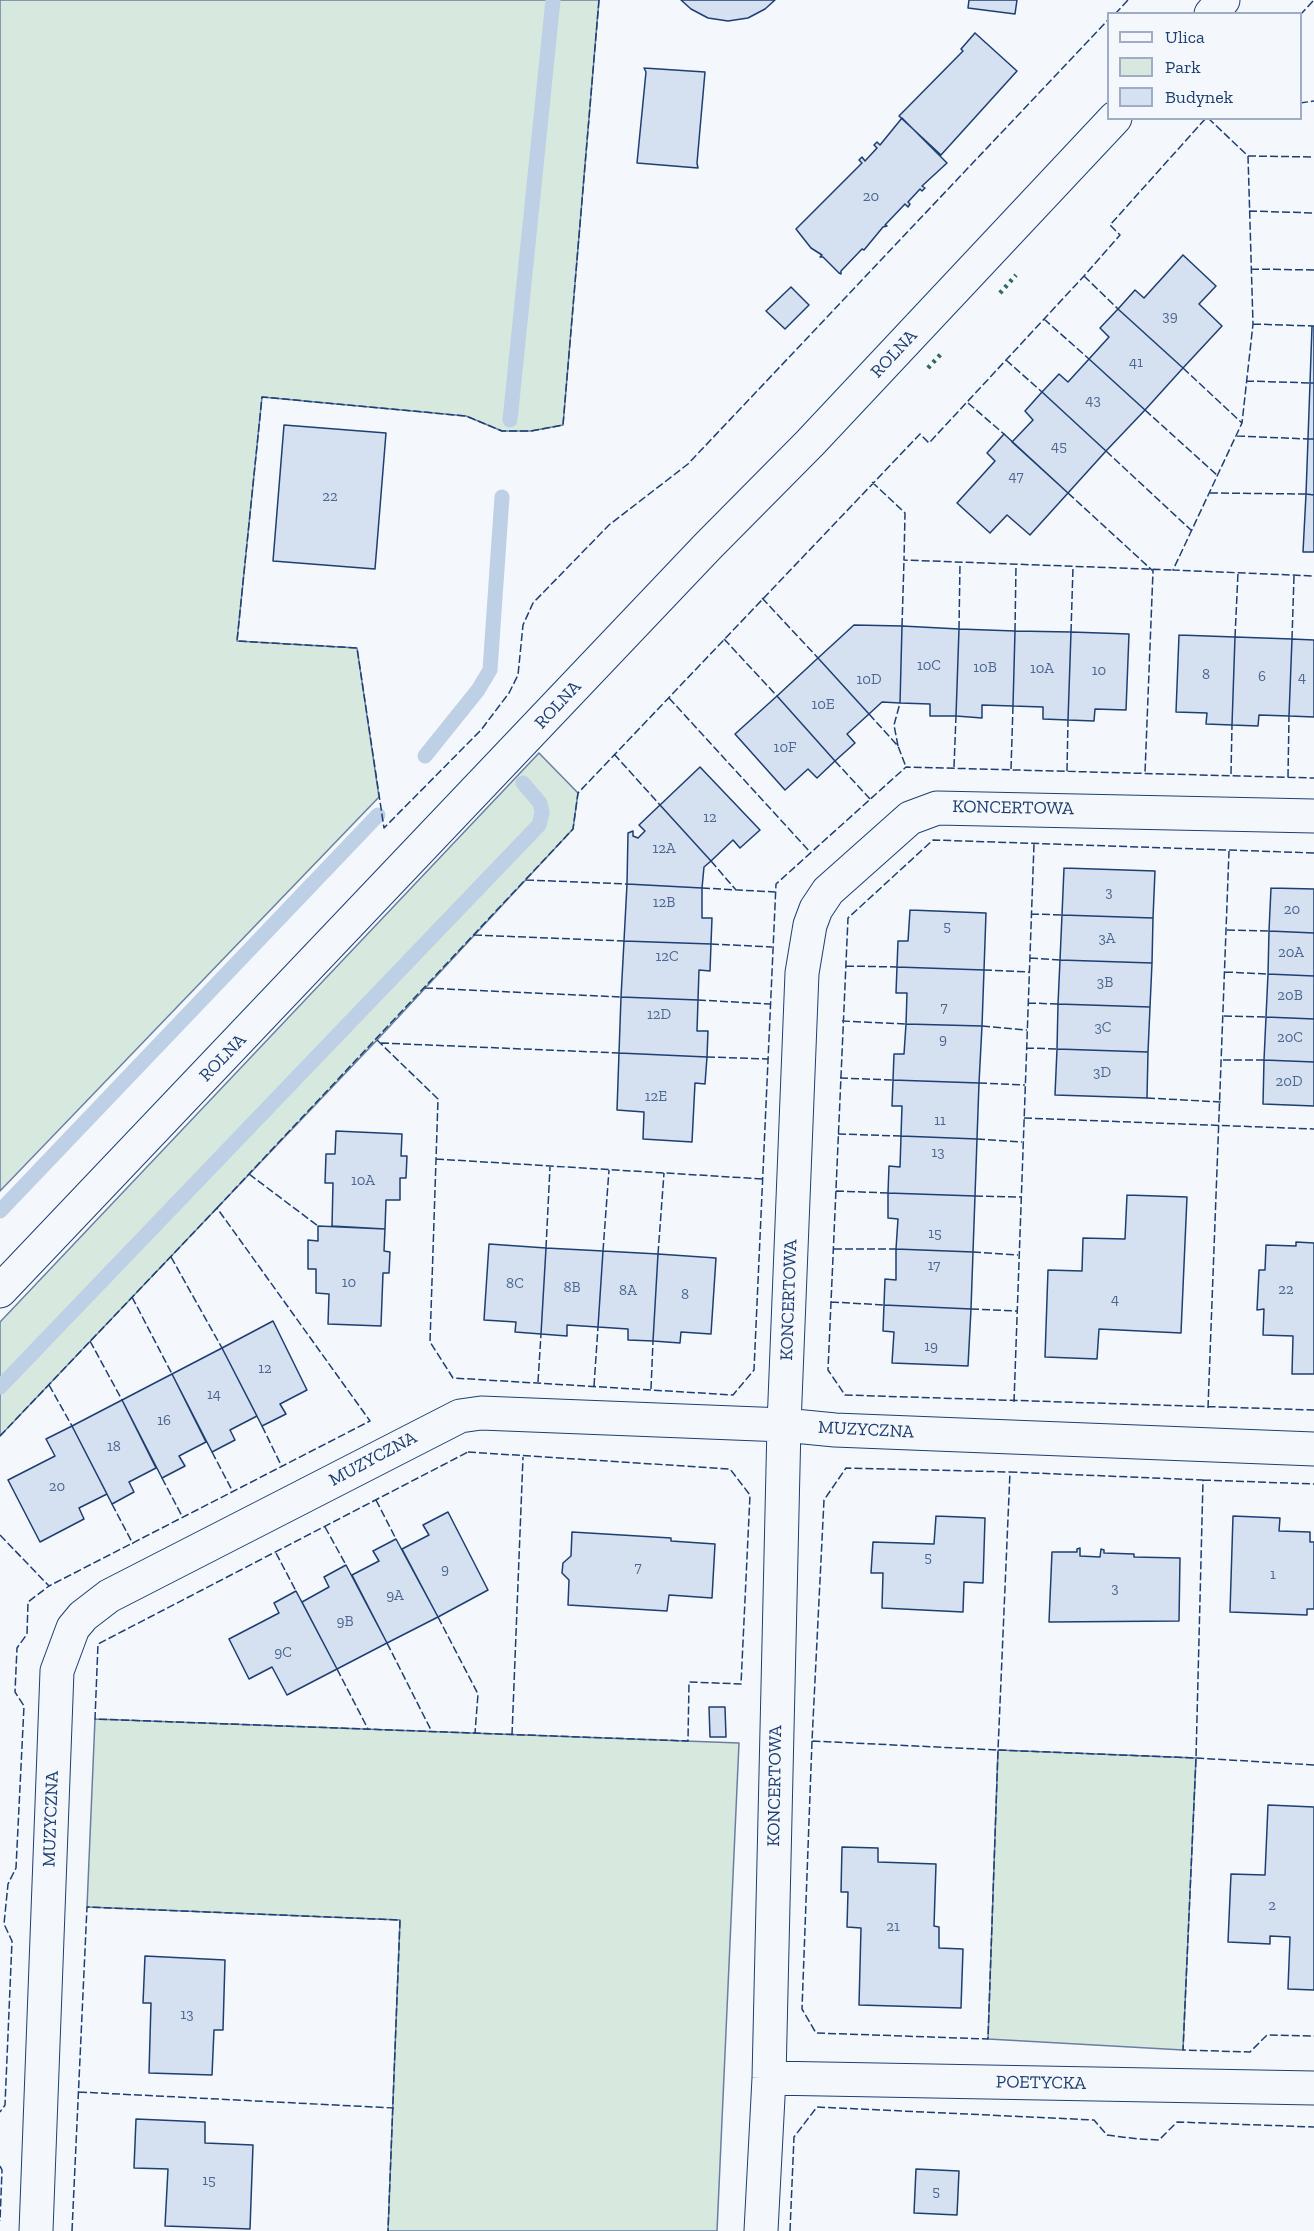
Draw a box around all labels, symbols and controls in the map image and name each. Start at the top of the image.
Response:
legend [1107,12,1302,120]
text: Ulica [1165,26,1205,48]
text: Park [1165,56,1201,78]
text: Budynek [1165,86,1233,108]
house number: 20 [863,188,879,206]
house number: 39 [1162,308,1178,326]
street label: ROLNA [866,325,922,383]
house number: 41 [1129,354,1143,372]
house number: 43 [1085,392,1101,410]
house number: 45 [1051,438,1067,456]
house number: 47 [1009,468,1023,486]
house number: 22 [322,488,338,506]
house number: 10C [917,657,941,675]
house number: 10B [973,659,997,677]
house number: 10A [1030,660,1054,678]
house number: 10 [1092,662,1106,680]
house number: 8 [1202,666,1210,684]
house number: 6 [1258,668,1266,686]
house number: 4 [1298,669,1306,687]
house number: 10D [857,671,881,689]
street label: ROLNA [530,676,586,734]
house number: 10E [811,696,835,714]
house number: 10F [774,739,796,757]
street label: KONCERTOWA [952,796,1074,820]
house number: 12 [703,809,717,827]
house number: 12A [652,840,676,858]
house number: 3 [1105,884,1113,902]
house number: 12B [653,894,675,912]
house number: 20 [1284,901,1300,919]
house number: 5 [943,918,951,936]
house number: 3A [1098,930,1116,948]
house number: 20A [1278,944,1304,962]
house number: 12C [655,948,679,966]
house number: 3B [1097,974,1113,992]
house number: 20B [1277,987,1303,1005]
house number: 7 [940,999,948,1017]
house number: 12D [647,1006,671,1024]
house number: 3C [1094,1019,1112,1037]
house number: 20C [1277,1029,1303,1047]
street label: ROLNA [195,1030,251,1086]
house number: 9 [939,1031,947,1049]
house number: 3D [1093,1064,1111,1082]
house number: 20D [1276,1073,1302,1091]
house number: 12E [645,1088,667,1106]
house number: 11 [934,1112,946,1130]
house number: 13 [931,1144,945,1162]
house number: 10A [351,1172,375,1190]
house number: 15 [928,1225,942,1243]
street label: KONCERTOWA [776,1239,802,1361]
house number: 17 [928,1257,940,1275]
house number: 10 [342,1274,356,1292]
house number: 8C [506,1275,524,1293]
house number: 8B [563,1279,581,1297]
house number: 22 [1278,1281,1294,1299]
house number: 8A [619,1282,637,1300]
house number: 8 [681,1286,689,1304]
house number: 4 [1111,1291,1119,1309]
house number: 19 [924,1338,938,1356]
house number: 12 [258,1360,272,1378]
house number: 14 [207,1386,221,1404]
house number: 16 [157,1412,171,1430]
street label: MUZYCZNA [817,1417,915,1443]
street label: MUZYCZNA [325,1427,421,1491]
house number: 18 [107,1438,121,1456]
house number: 20 [49,1478,65,1496]
house number: 5 [924,1549,932,1567]
house number: 7 [634,1559,642,1577]
house number: 9 [441,1561,449,1579]
house number: 1 [1270,1566,1276,1584]
house number: 3 [1111,1580,1119,1598]
house number: 9A [386,1587,404,1605]
house number: 9B [336,1613,354,1631]
house number: 9C [274,1644,292,1662]
street label: KONCERTOWA [763,1725,787,1847]
street label: MUZYCZNA [39,1771,63,1867]
house number: 2 [1268,1897,1276,1915]
house number: 21 [886,1918,900,1936]
house number: 13 [180,2006,194,2024]
street label: POETYCKA [996,2071,1086,2095]
house number: 15 [202,2172,216,2190]
house number: 5 [932,2183,940,2201]

